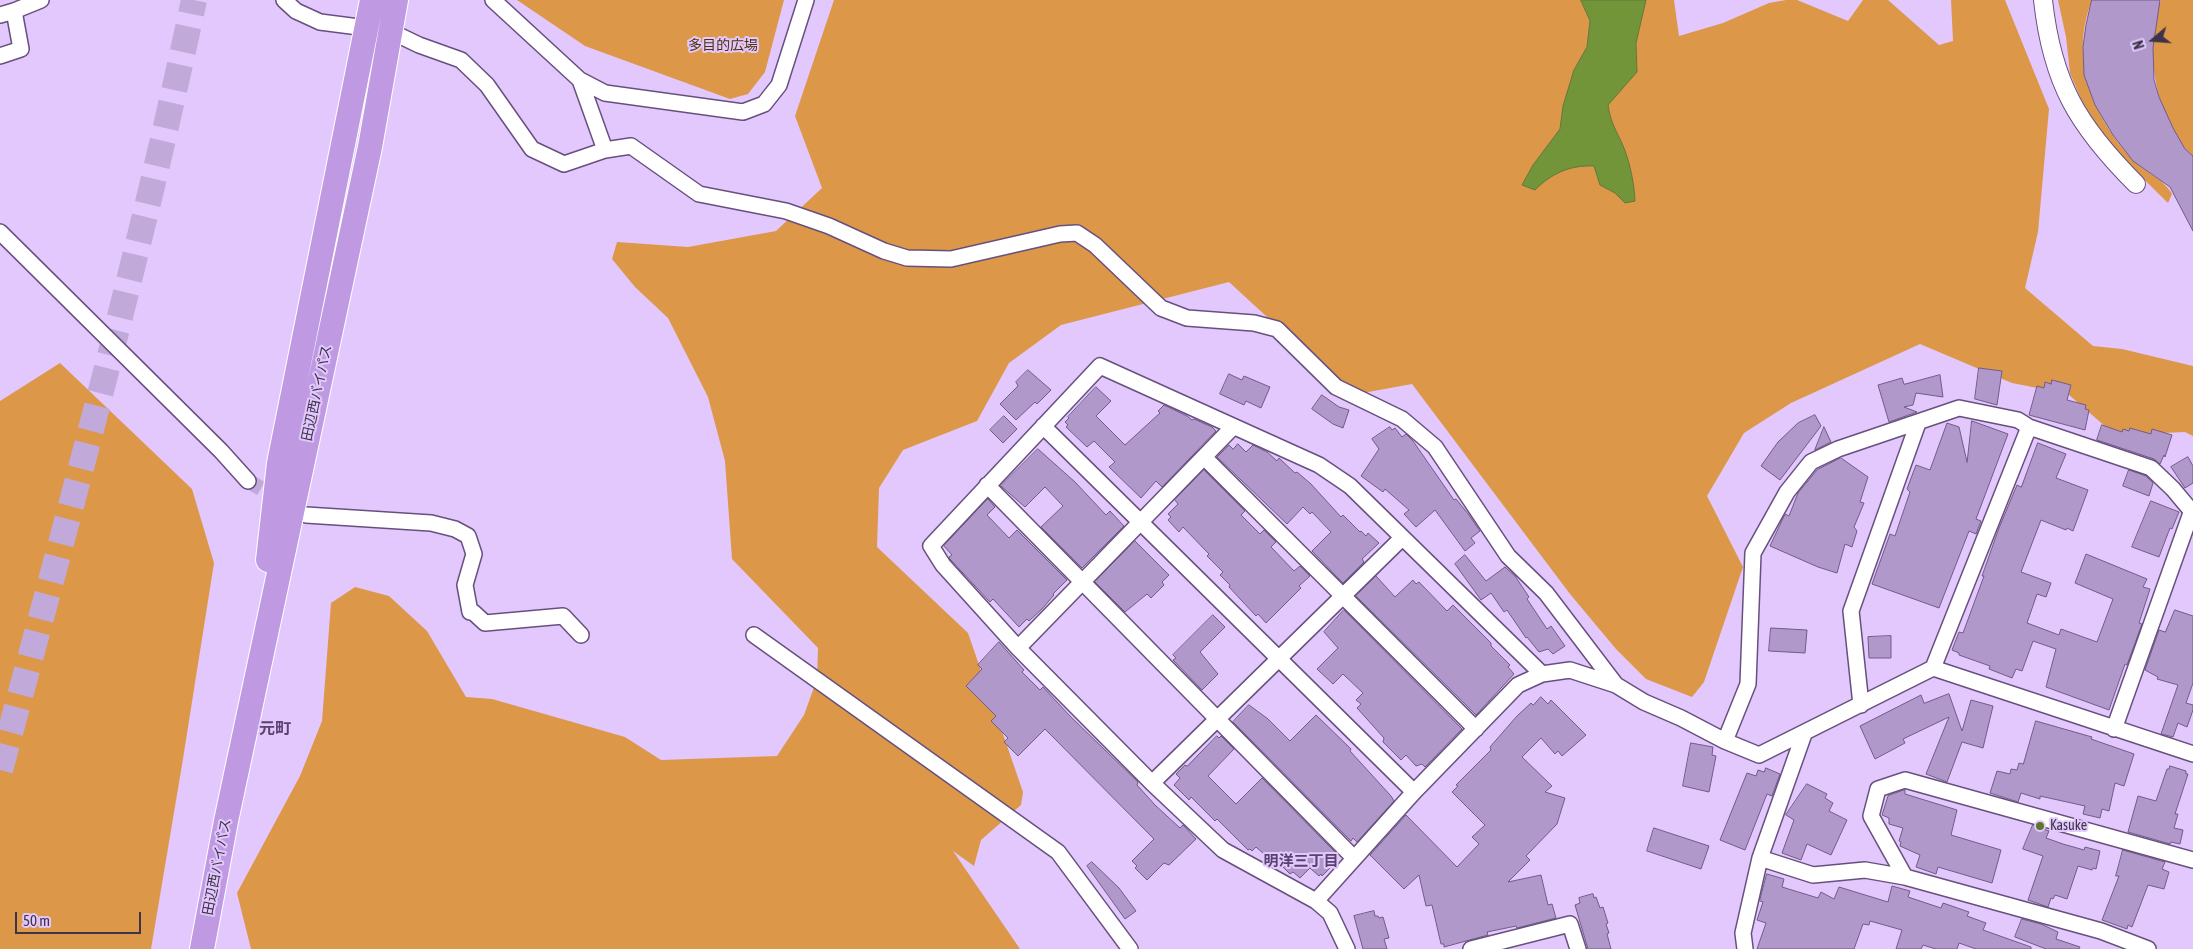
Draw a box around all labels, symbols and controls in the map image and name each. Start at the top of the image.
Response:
north arrow [2128,15,2178,65]
park label: 多目的広場 [688,38,758,54]
text: N [2130,38,2148,51]
street label: 田辺西バイパス [299,343,335,443]
district label: 元町 [259,719,291,739]
street label: 田辺西バイパス [199,817,235,917]
place label: Kasuke [2050,818,2087,834]
marker: Kasuke [2034,820,2046,832]
district label: 明洋三丁目 [1264,852,1338,870]
scale bar [18,902,144,934]
text: 50 m [23,912,50,929]

